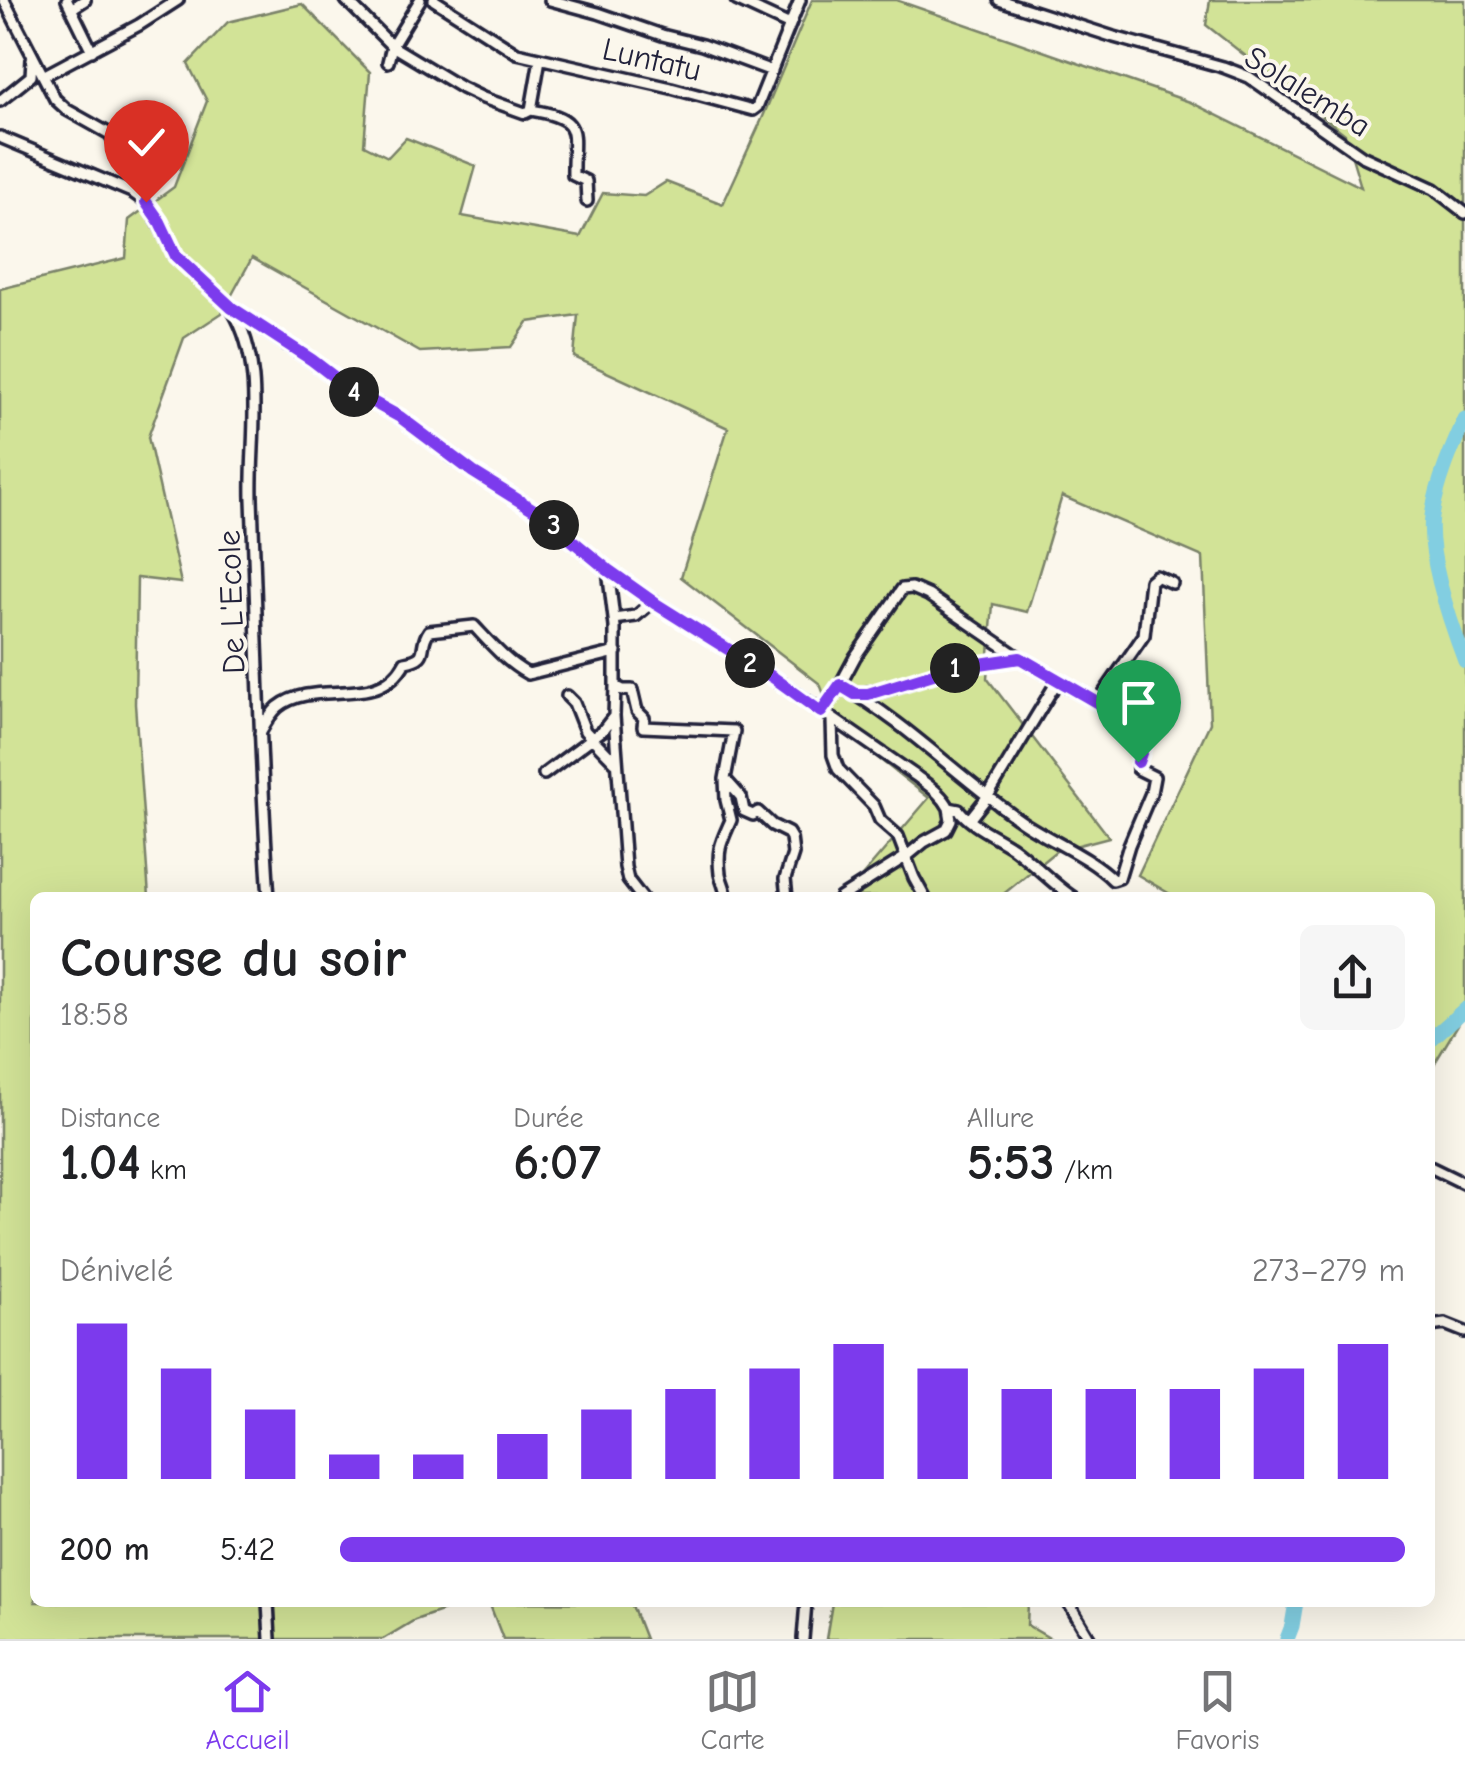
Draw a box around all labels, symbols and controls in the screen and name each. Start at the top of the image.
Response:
street label: Luntatu [599,30,705,89]
street label: Solalemba [1238,38,1377,145]
pin [104,100,189,203]
icon: check [119,115,174,170]
pin: 4 [329,367,379,417]
text: 4 [347,376,361,408]
pin: 3 [529,500,579,550]
text: 3 [547,509,561,541]
street label: De L'Ecole [211,529,252,674]
pin: 2 [725,638,775,688]
pin: 1 [930,643,980,693]
text: 2 [743,647,757,679]
text: 1 [949,652,961,684]
pin [1096,660,1181,763]
icon: arrive [1111,675,1166,730]
button: share [1300,925,1405,1030]
text: Course du soir [60,926,406,990]
text: 18:58 [60,996,129,1033]
text: Distance [60,1102,160,1134]
text: Durée [513,1102,584,1134]
text: Allure [967,1102,1034,1134]
text: 1.04 [60,1134,141,1192]
text: 6:07 [513,1134,601,1192]
text: 5:53 [967,1134,1055,1192]
text: km [141,1154,187,1186]
text: /km [1055,1154,1113,1186]
text: Dénivelé [60,1252,173,1289]
text: 273–279 m [1252,1252,1405,1289]
text: 200 m [60,1531,149,1568]
text: 5:42 [220,1531,275,1568]
tab: Accueil [205,1664,290,1756]
tab: Carte [701,1664,764,1756]
tab: Favoris [1175,1664,1260,1756]

